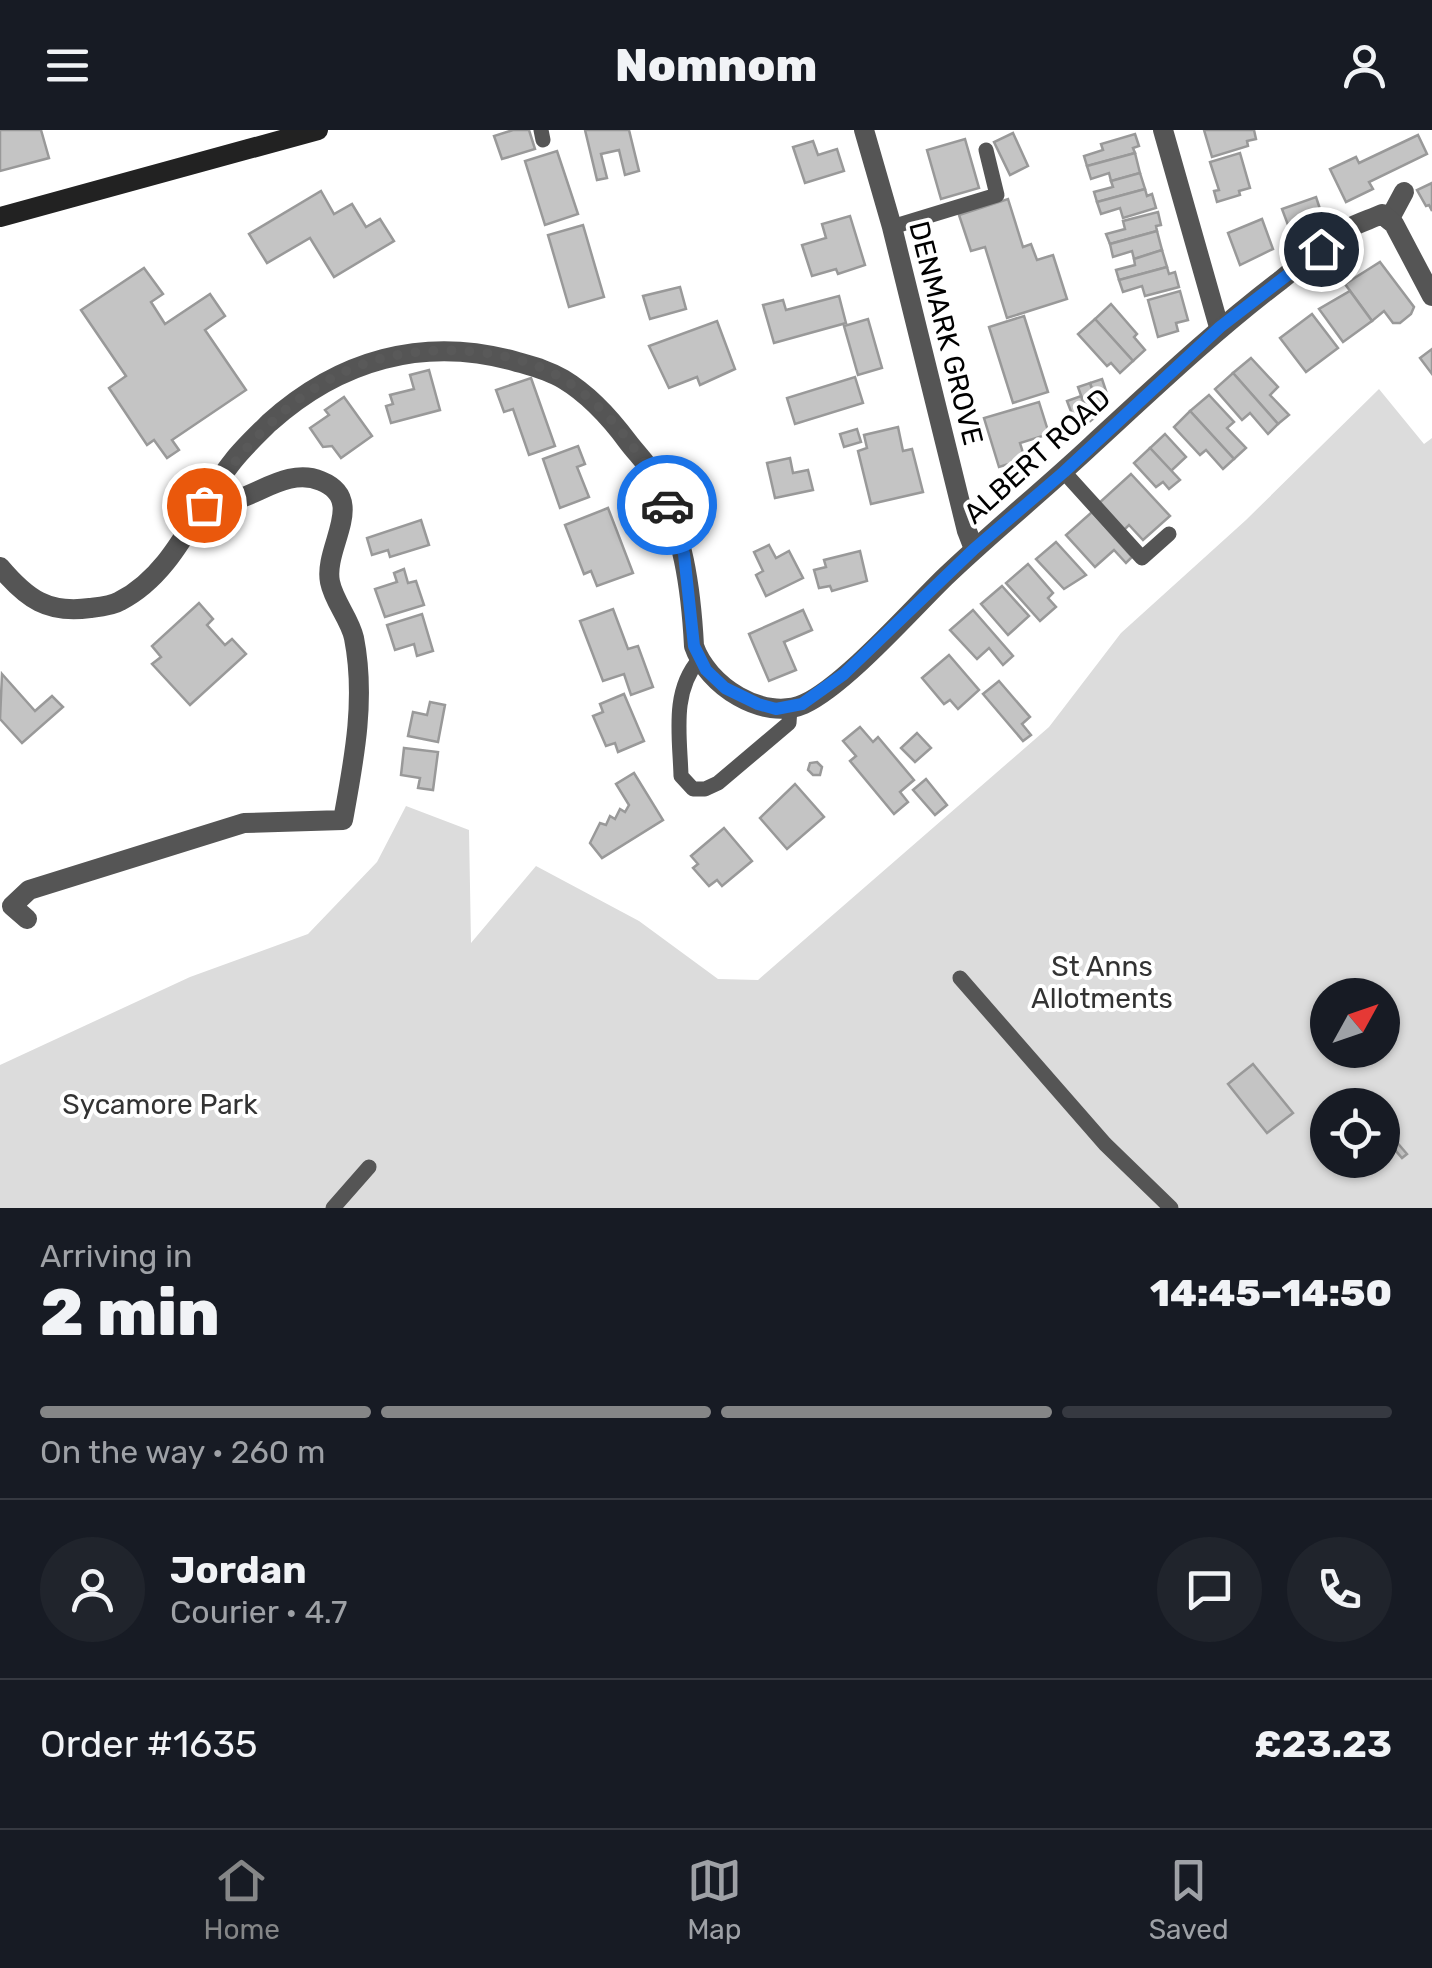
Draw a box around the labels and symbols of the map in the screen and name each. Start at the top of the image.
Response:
pin [1279,207,1364,292]
street label: DENMARK GROVE [902,218,990,448]
street label: ALBERT ROAD [957,382,1117,530]
courier [617,455,717,555]
pin [162,463,247,548]
park label: St Anns Allotments [1031,950,1173,1015]
north arrow [1310,978,1400,1068]
park label: Sycamore Park [62,1088,258,1121]

